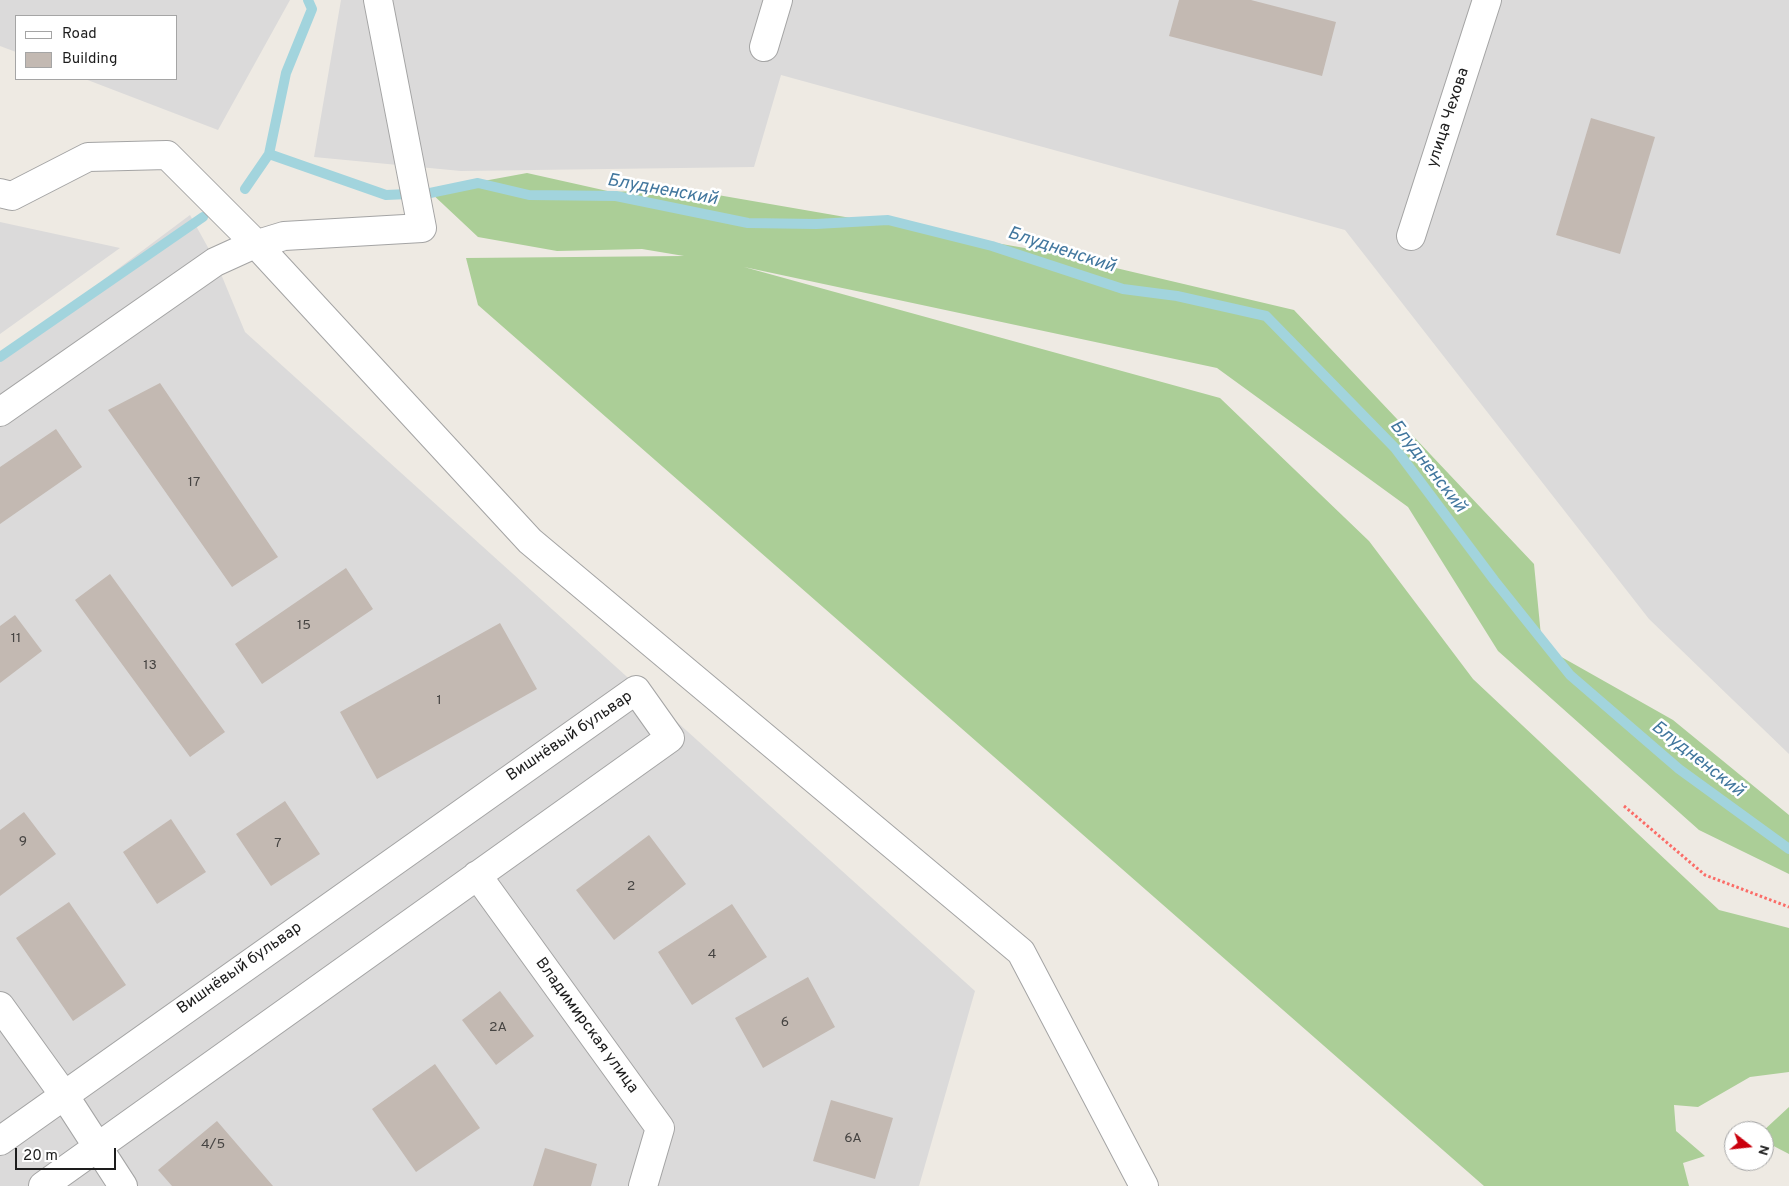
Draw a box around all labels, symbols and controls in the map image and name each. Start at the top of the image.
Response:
legend [15,15,178,80]
text: Road [62,25,97,44]
text: Building [62,50,117,69]
street label: улица Чехова [1424,66,1474,170]
water label: Блудненский [605,171,719,211]
water label: Блудненский [1005,223,1117,279]
water label: Блудненский [1384,416,1470,518]
house number: 17 [188,475,200,491]
house number: 15 [297,618,311,634]
house number: 11 [11,631,21,647]
house number: 13 [143,658,157,674]
street label: Вишнёвый бульвар [503,688,637,786]
house number: 1 [436,693,442,709]
water label: Блудненский [1646,717,1748,803]
house number: 9 [19,834,27,850]
house number: 7 [274,836,282,852]
house number: 2 [627,879,635,895]
street label: Вишнёвый бульвар [174,919,306,1019]
house number: 4 [708,947,716,963]
street label: Владимирская улица [530,954,642,1098]
house number: 6 [781,1015,789,1031]
house number: 2А [489,1020,507,1036]
north arrow [1724,1121,1774,1171]
house number: 6А [844,1131,862,1147]
house number: 4/5 [201,1137,225,1153]
scale bar [18,1138,119,1170]
text: N [1753,1143,1772,1157]
text: 20 m [23,1147,58,1166]

